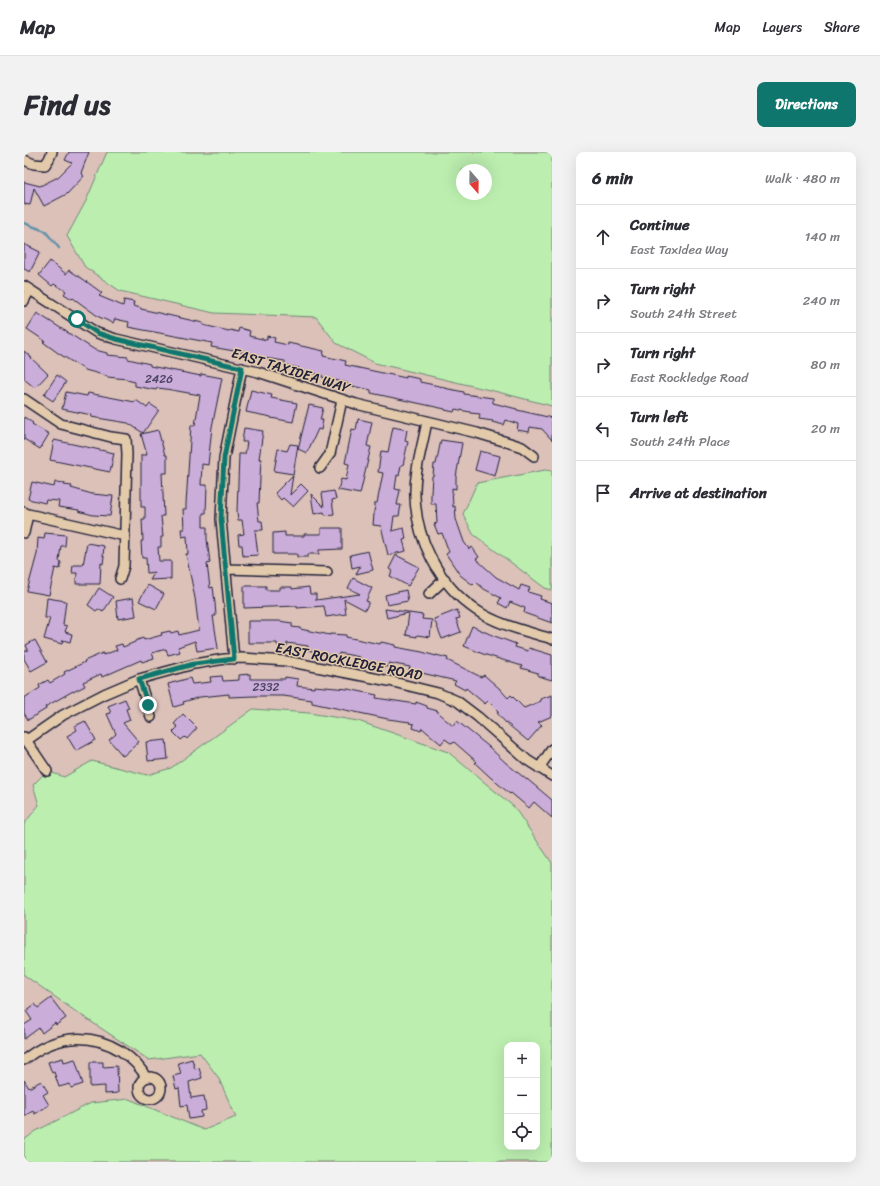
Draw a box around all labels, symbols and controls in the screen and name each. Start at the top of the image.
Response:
text: Map [20,11,55,44]
text: Map [715,15,740,40]
text: Layers [762,15,802,40]
text: Share [824,15,860,40]
text: Find us [24,80,111,129]
button: Directions [757,82,856,127]
text: 6 min [592,163,633,193]
north arrow [456,164,492,200]
text: Walk · 480 m [765,167,840,190]
text: Continue [630,212,690,238]
text: 140 m [805,225,840,248]
icon: ahead [592,226,614,248]
text: East Taxidea Way [630,238,728,261]
text: Turn right [630,276,695,302]
text: 240 m [803,289,840,312]
icon: right [592,290,614,312]
text: South 24th Street [630,302,737,325]
route start [68,310,86,328]
text: Turn right [630,340,695,366]
street label: EAST TAXIDEA WAY [228,341,354,401]
text: 80 m [811,353,840,376]
icon: right [592,354,614,376]
text: East Rockledge Road [630,366,748,389]
house number: 2426 [145,368,173,390]
text: Turn left [630,404,688,430]
text: 20 m [811,417,840,440]
icon: left [592,418,614,440]
text: South 24th Place [630,430,730,453]
text: Arrive at destination [630,480,767,506]
icon: arrive [592,482,614,504]
street label: EAST ROCKLEDGE ROAD [273,635,425,688]
house number: 2332 [252,676,280,698]
route end [139,696,157,714]
map controls [504,1042,540,1150]
button: + [504,1042,540,1078]
button: − [504,1078,540,1114]
button: locate [504,1114,540,1150]

